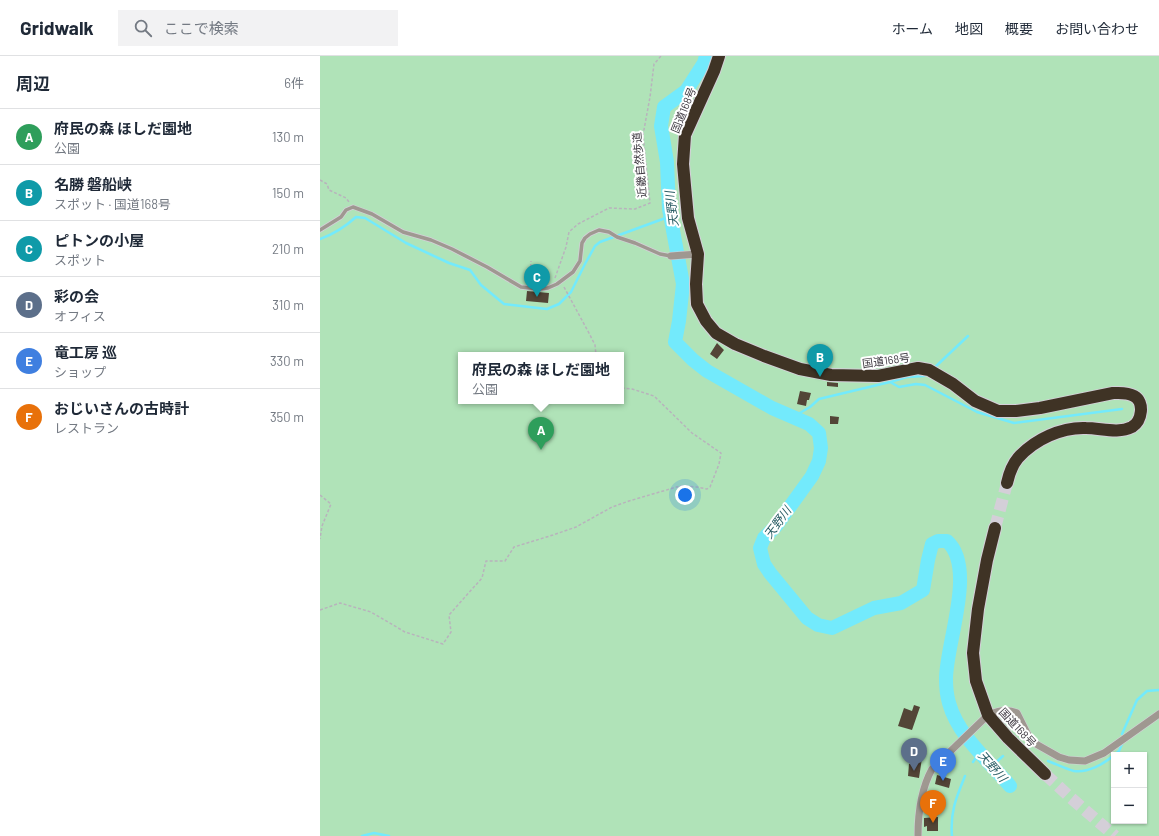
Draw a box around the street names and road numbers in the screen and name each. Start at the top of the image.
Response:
street label: 国道168号 [668,85,698,135]
street label: 近畿自然歩道 [630,132,648,198]
street label: 国道168号 [861,350,911,370]
street label: 国道168号 [997,705,1039,749]

